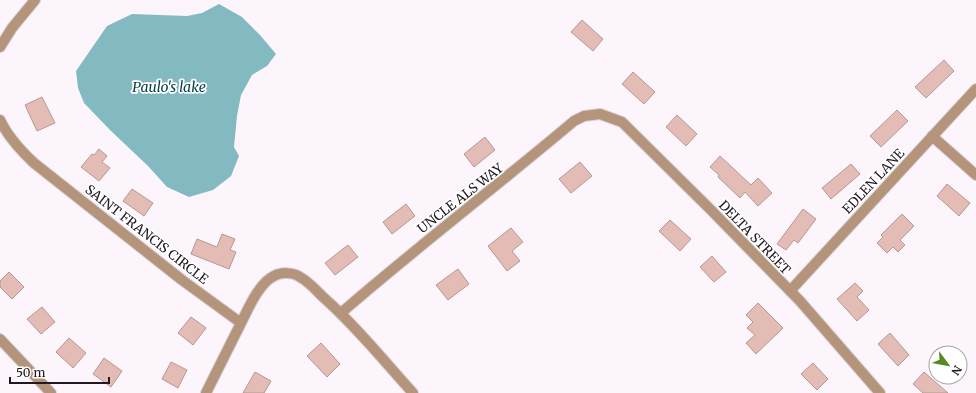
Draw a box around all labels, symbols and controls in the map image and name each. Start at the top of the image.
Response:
water label: Paulo's lake [132,78,206,96]
street label: EDLEN LANE [839,145,908,218]
street label: UNCLE ALS WAY [414,159,507,237]
street label: SAINT FRANCIS CIRCLE [82,181,212,288]
street label: DELTA STREET [715,197,794,278]
north arrow [928,345,968,385]
scale bar [10,359,109,385]
text: N [948,363,965,378]
text: 50 m [16,365,45,380]

